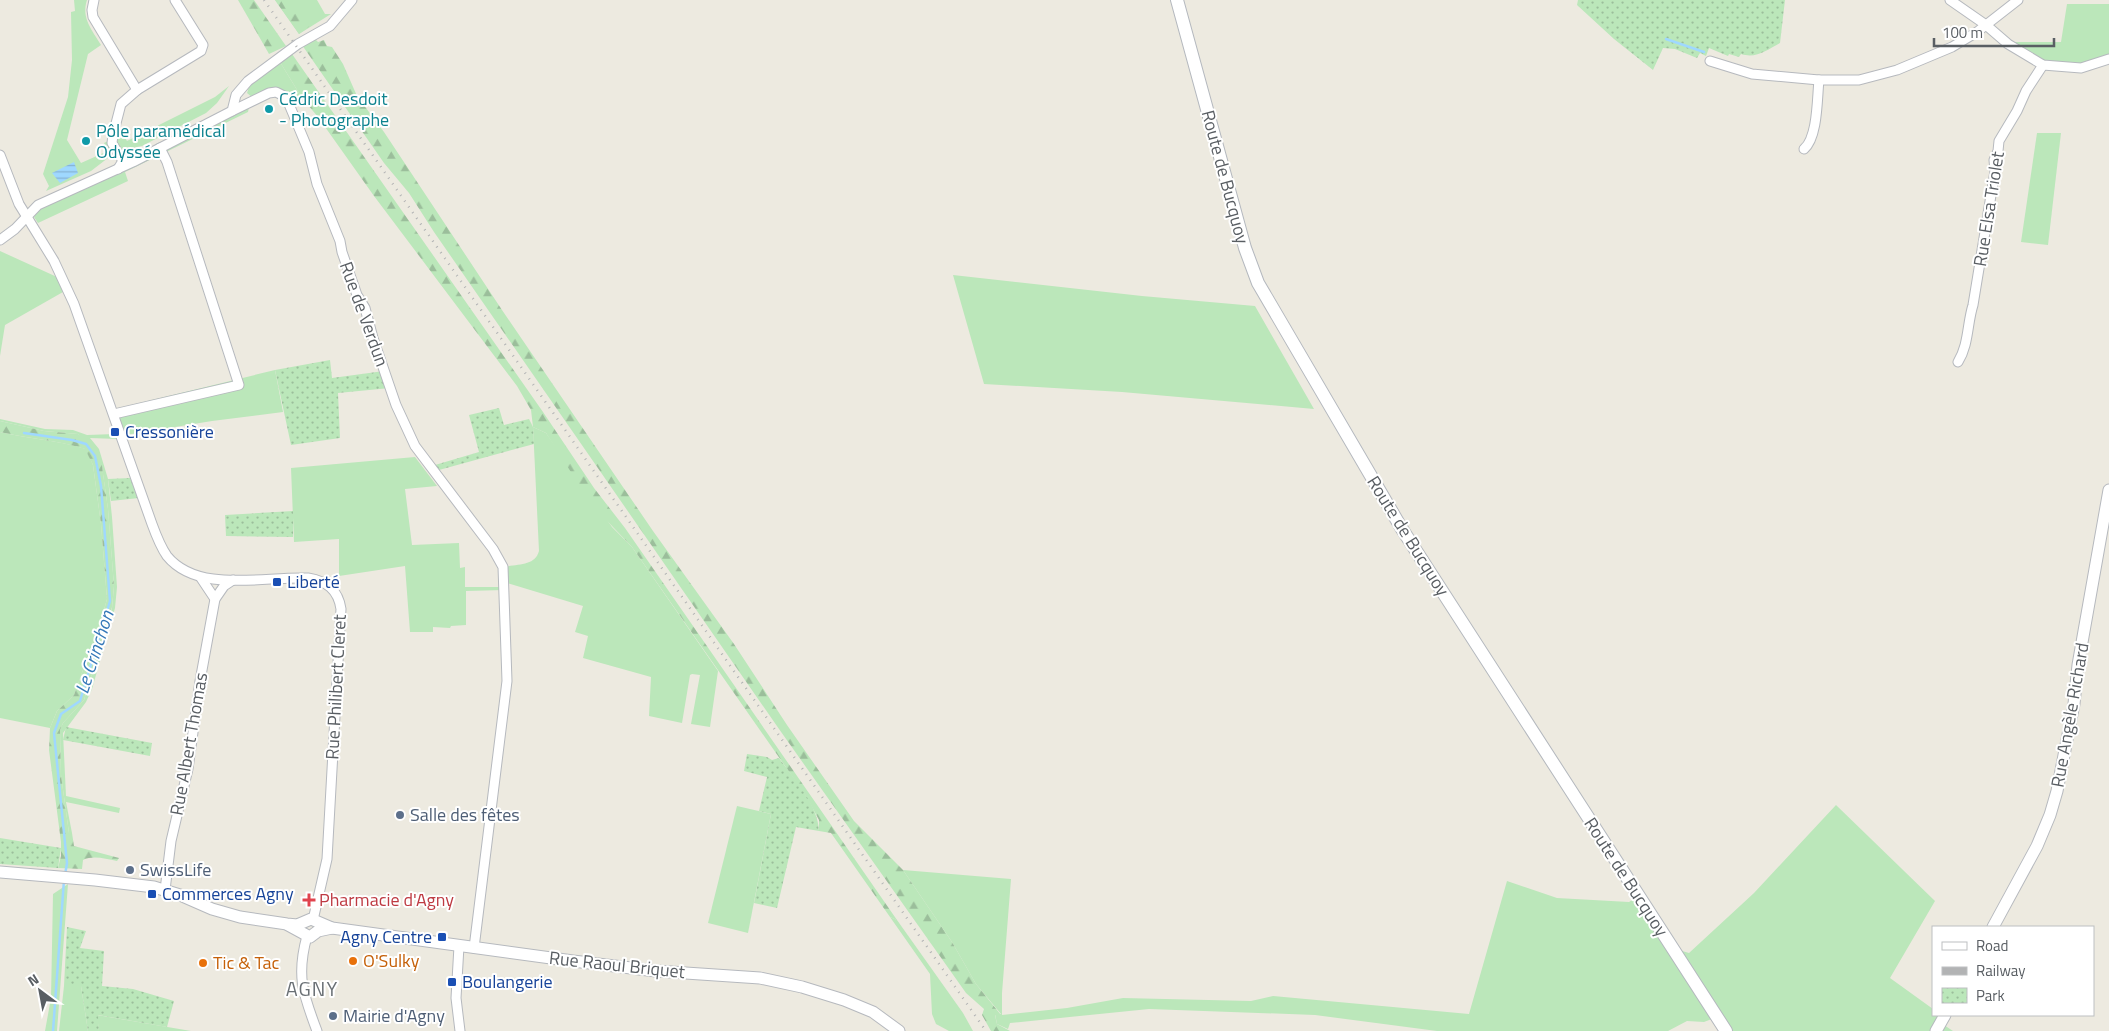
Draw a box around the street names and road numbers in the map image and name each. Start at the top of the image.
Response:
street label: Route de Bucquoy [1195,107,1256,247]
street label: Rue Elsa Triolet [1966,149,2011,268]
street label: Rue de Verdun [333,258,396,370]
street label: Route de Bucquoy [1361,470,1456,601]
street label: Rue Philibert Cleret [318,613,353,760]
street label: Rue Angèle Richard [2043,640,2096,789]
street label: Rue Albert Thomas [163,670,214,817]
street label: Route de Bucquoy [1578,812,1675,942]
street label: Rue Raoul Briquet [548,944,687,985]

